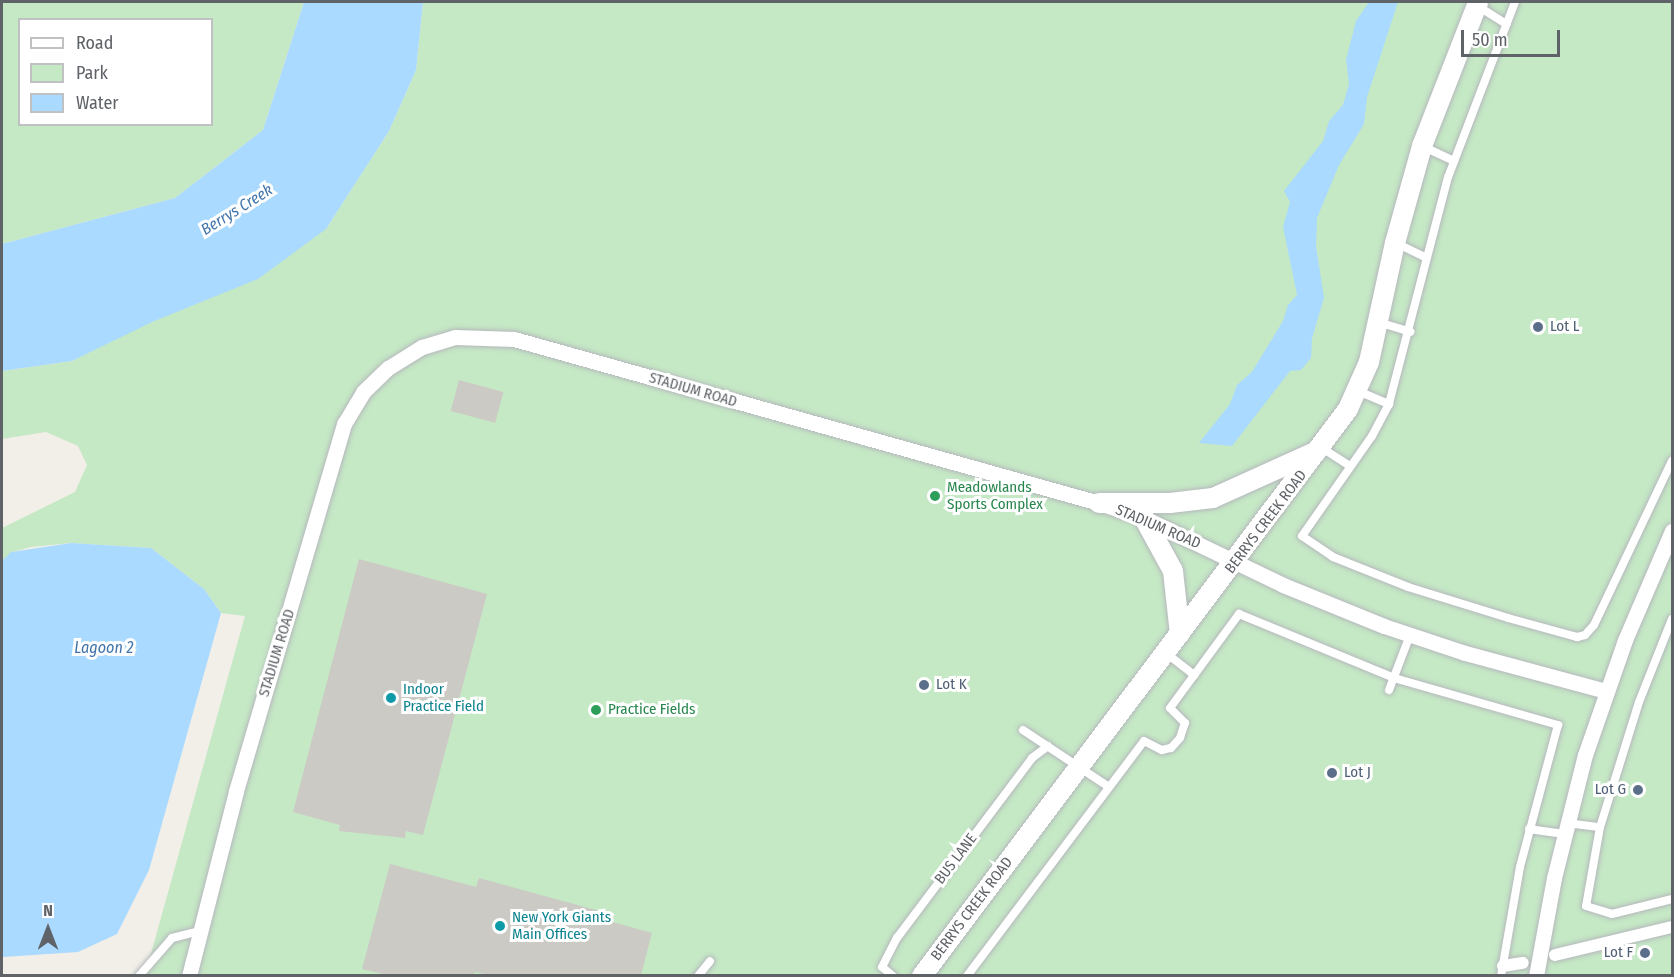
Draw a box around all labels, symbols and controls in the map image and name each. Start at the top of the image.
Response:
legend [18,18,213,126]
scale bar [1464,18,1563,56]
text: 50 m [1472,29,1508,51]
text: Road [76,32,113,54]
text: Park [76,62,108,84]
text: Water [76,92,119,114]
water label: Berrys Creek [198,180,276,240]
place label: Lot L [1550,318,1579,336]
marker: Lot L [1531,320,1545,334]
street label: STADIUM ROAD [647,369,739,411]
street label: BERRYS CREEK ROAD [1221,467,1311,577]
place label: Meadowlands Sports Complex [947,478,1043,513]
marker: Meadowlands Sports Complex [928,489,942,503]
street label: STADIUM ROAD [1113,501,1203,553]
street label: STADIUM ROAD [255,607,299,699]
water label: Lagoon 2 [74,638,134,658]
place label: Lot K [936,676,967,694]
marker: Lot K [917,678,931,692]
place label: Indoor Practice Field [403,680,484,715]
marker: Indoor Practice Field [384,691,398,705]
place label: Practice Fields [608,701,695,719]
marker: Practice Fields [589,703,603,717]
place label: Lot J [1344,764,1371,782]
marker: Lot J [1325,766,1339,780]
place label: Lot G [1595,781,1626,799]
marker: Lot G [1631,783,1645,797]
street label: BUS LANE [931,830,981,888]
street label: BERRYS CREEK ROAD [927,854,1017,964]
north arrow [18,899,78,959]
text: N [43,901,53,920]
place label: New York Giants Main Offices [512,908,611,943]
marker: New York Giants Main Offices [493,919,507,933]
place label: Lot F [1604,944,1633,962]
marker: Lot F [1638,946,1652,960]

